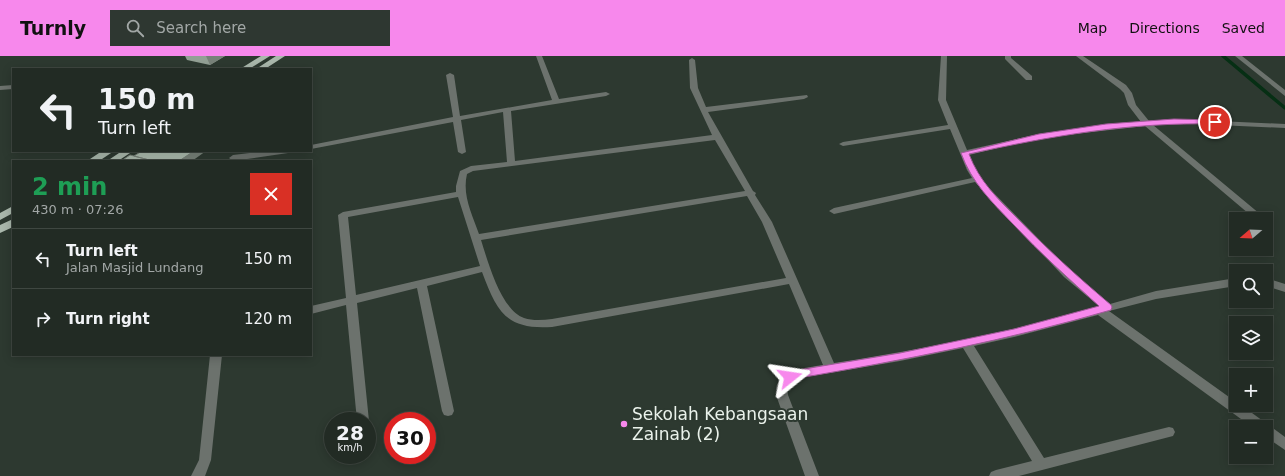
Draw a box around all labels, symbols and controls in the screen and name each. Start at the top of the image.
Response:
search box [110,10,390,46]
text: Turnly [20,17,86,39]
icon: search [124,17,146,39]
text: Search here [156,19,246,37]
text: Map [1078,20,1107,36]
text: Directions [1129,20,1200,36]
text: Saved [1222,20,1265,36]
text: 150 m [98,83,195,116]
icon: left [32,84,84,136]
pin [1198,105,1232,139]
icon: arrive [1204,111,1226,133]
text: Turn left [98,117,171,138]
text: 2 min [32,173,107,201]
button: close [250,173,292,215]
text: 430 m · 07:26 [32,202,123,217]
north arrow [1229,212,1273,256]
map controls [1229,212,1273,464]
text: Turn left [66,242,138,260]
icon: left [32,248,54,270]
text: 150 m [244,250,292,268]
text: Jalan Masjid Lundang [66,260,204,275]
button: search [1229,264,1273,308]
icon: right [32,308,54,330]
text: Turn right [66,310,150,328]
text: 120 m [244,310,292,328]
button: layers [1229,316,1273,360]
position arrow [769,356,811,398]
button: + [1229,368,1273,412]
place label: Sekolah Kebangsaan Zainab (2) [632,404,808,444]
speed limit sign: 30 [384,412,436,464]
marker: Sekolah Kebangsaan Zainab (2) [619,419,629,429]
button: − [1229,420,1273,464]
text: 28 [336,421,364,445]
text: km/h [337,442,363,453]

